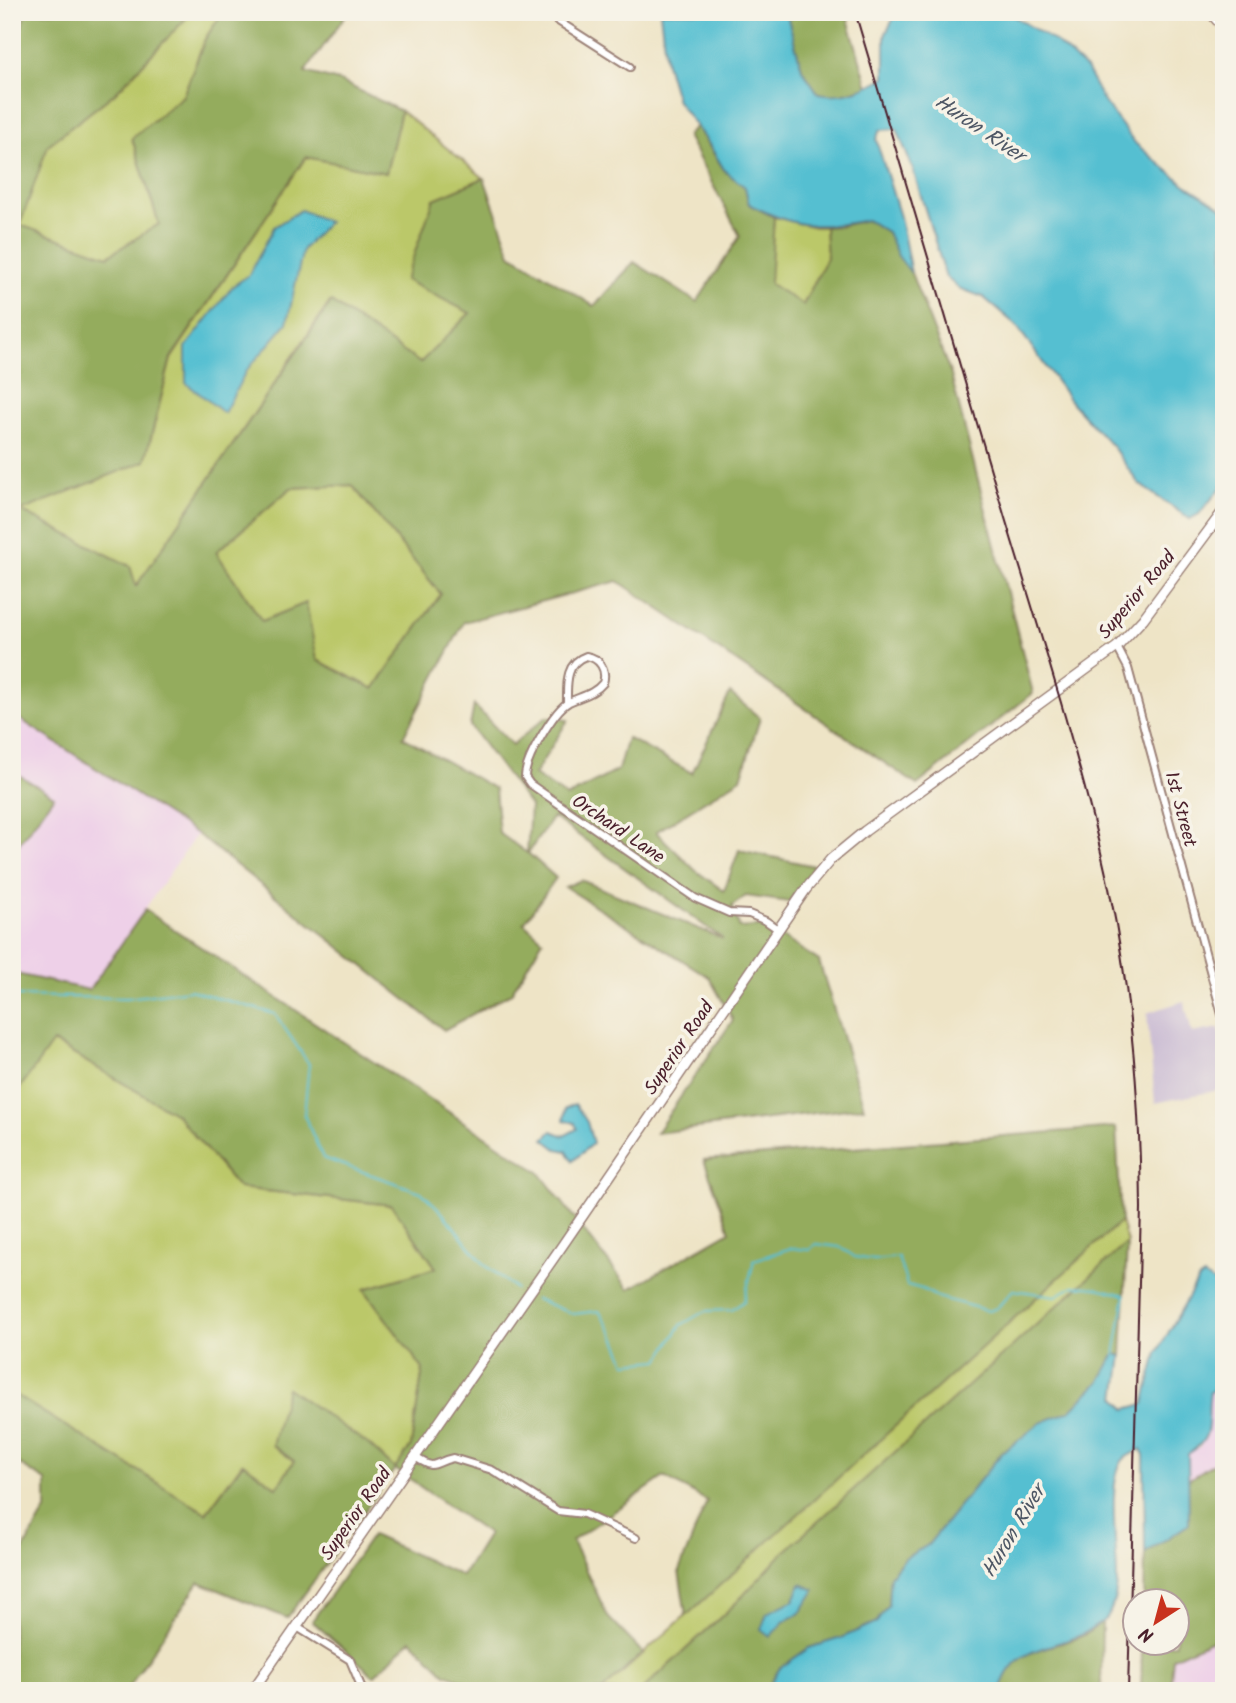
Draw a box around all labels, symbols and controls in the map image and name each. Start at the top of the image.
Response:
water label: Huron River [927,87,1034,174]
street label: Superior Road [1091,544,1184,646]
street label: 1st Street [1156,768,1205,851]
street label: Orchard Lane [565,787,671,872]
street label: Superior Road [637,994,723,1101]
street label: Superior Road [313,1461,400,1567]
water label: Huron River [974,1476,1057,1584]
north arrow [1120,1588,1190,1658]
text: N [1134,1618,1161,1650]

